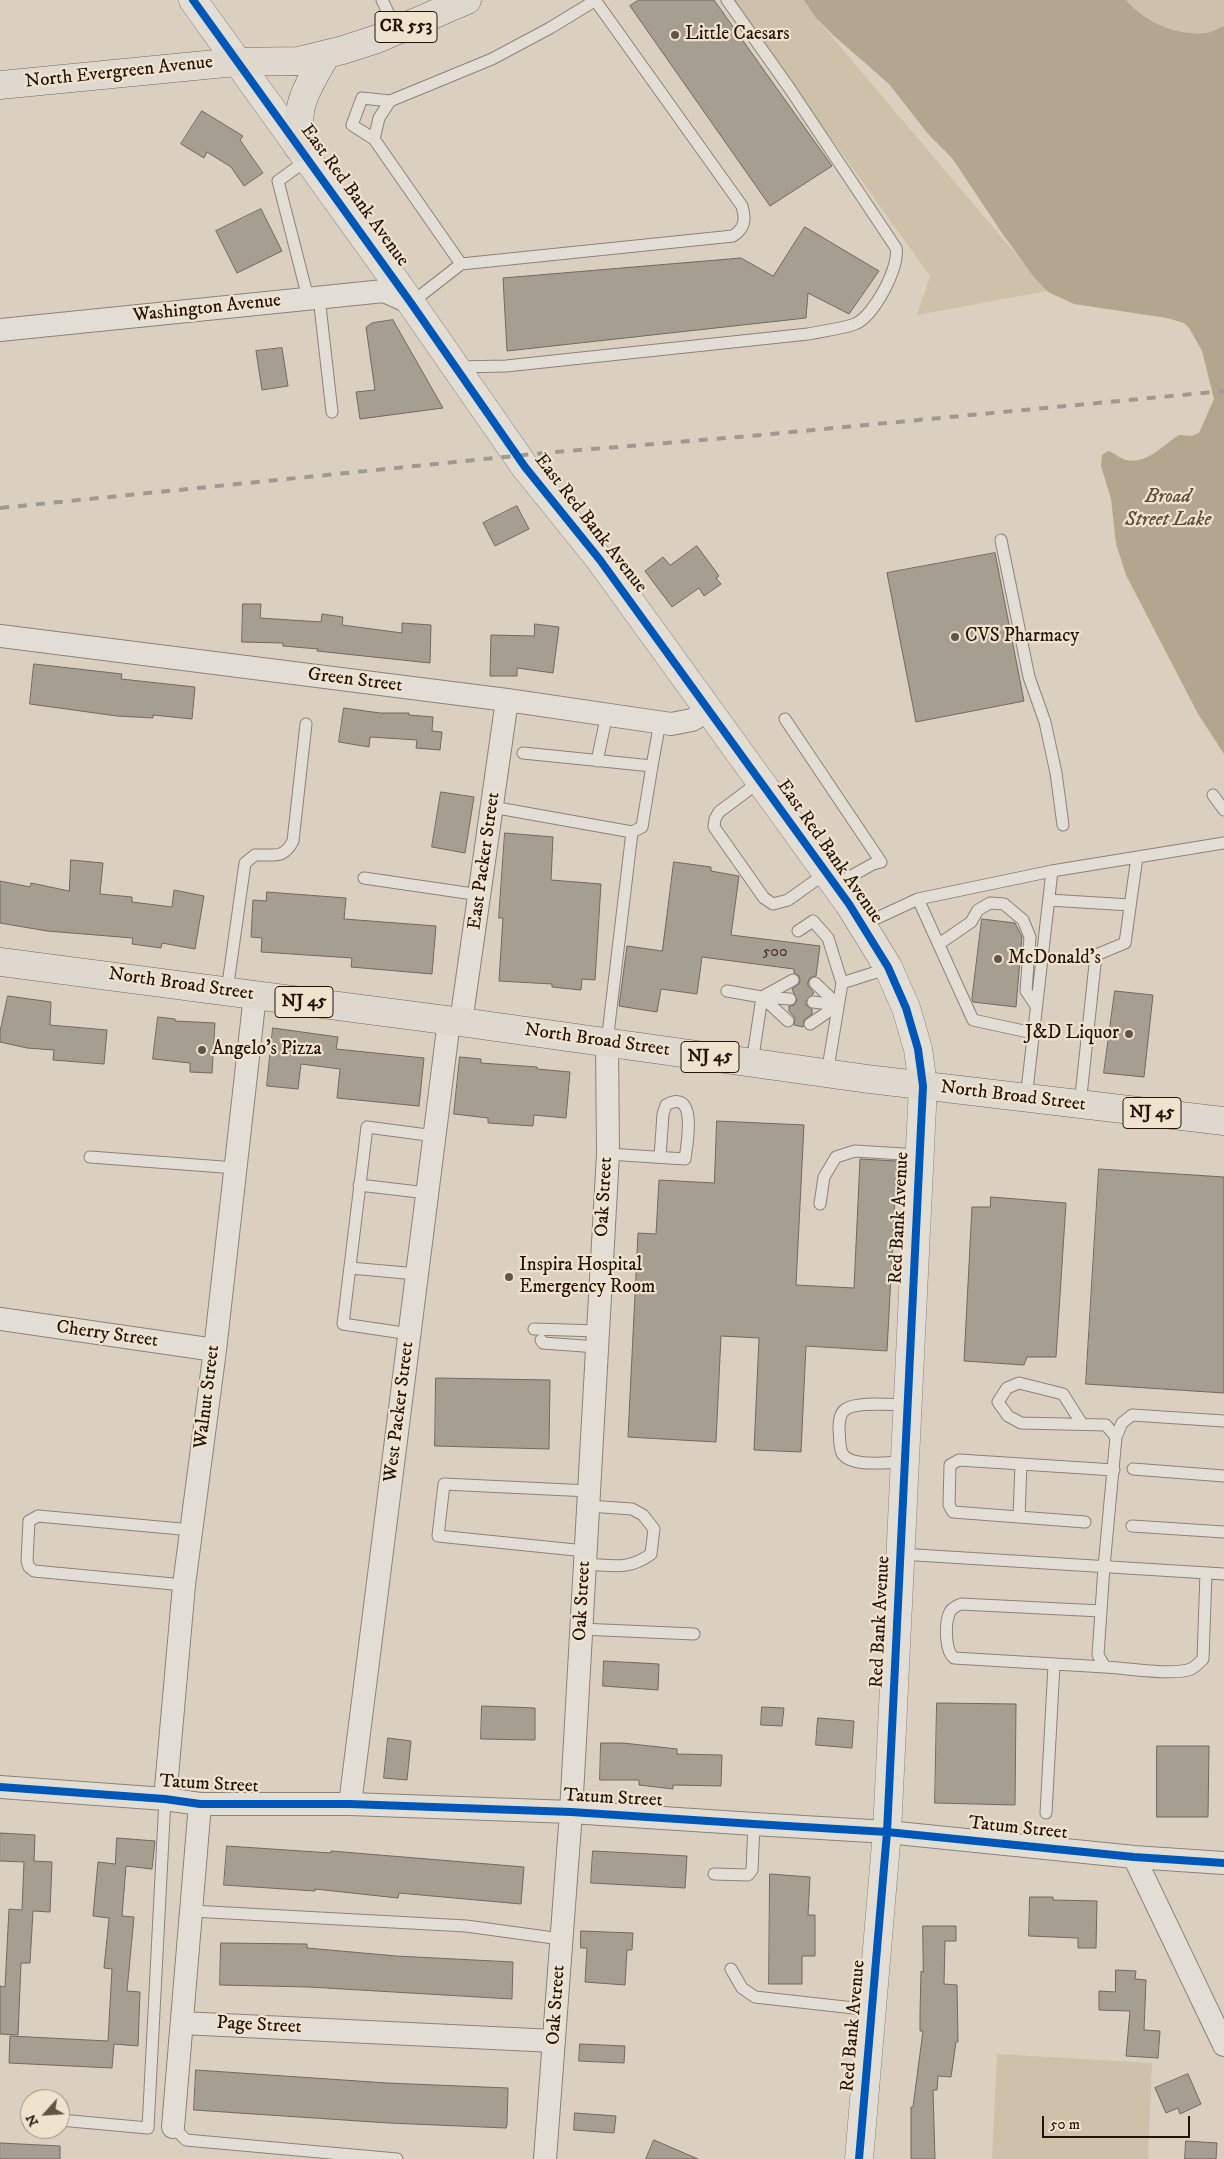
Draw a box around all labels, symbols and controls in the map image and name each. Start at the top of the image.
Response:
road number: CR 553 [375,12,437,42]
place label: Little Caesars [685,24,790,46]
marker: Little Caesars [669,29,681,41]
street label: North Evergreen Avenue [24,52,214,94]
street label: East Red Bank Avenue [295,120,413,272]
street label: Washington Avenue [132,290,282,328]
street label: East Red Bank Avenue [529,450,651,598]
water label: Broad Street Lake [1125,486,1211,533]
place label: CVS Pharmacy [965,626,1079,648]
marker: CVS Pharmacy [949,631,961,643]
street label: Green Street [306,664,404,698]
street label: East Red Bank Avenue [771,776,887,928]
street label: East Packer Street [464,791,506,931]
house number: 500 [762,943,788,963]
place label: McDonald's [1008,948,1101,970]
marker: McDonald's [992,953,1004,965]
street label: North Broad Street [107,964,255,1006]
road number: NJ 45 [275,986,333,1018]
street label: North Broad Street [523,1020,671,1062]
place label: J&D Liquor [1025,1023,1119,1045]
marker: J&D Liquor [1123,1028,1135,1040]
place label: Angelo's Pizza [212,1039,322,1061]
road number: NJ 45 [681,1042,739,1072]
marker: Angelo's Pizza [196,1044,208,1056]
street label: North Broad Street [939,1077,1087,1117]
road number: NJ 45 [1123,1098,1181,1128]
street label: Red Bank Avenue [885,1151,915,1285]
street label: Oak Street [592,1156,618,1238]
place label: Inspira Hospital Emergency Room [519,1255,655,1299]
marker: Inspira Hospital Emergency Room [503,1271,515,1283]
street label: Cherry Street [55,1317,159,1353]
street label: West Packer Street [380,1340,420,1484]
street label: Walnut Street [190,1344,226,1450]
street label: Red Bank Avenue [866,1555,896,1689]
street label: Oak Street [570,1560,596,1642]
street label: Tatum Street [159,1771,259,1799]
street label: Tatum Street [563,1785,663,1813]
street label: Tatum Street [967,1812,1069,1846]
street label: Red Bank Avenue [837,1959,871,2093]
street label: Oak Street [543,1964,571,2046]
street label: Page Street [216,2012,302,2040]
north arrow [20,2089,70,2139]
scale bar [1044,2106,1192,2138]
text: N [22,2111,43,2129]
text: 50 m [1050,2115,1080,2134]

